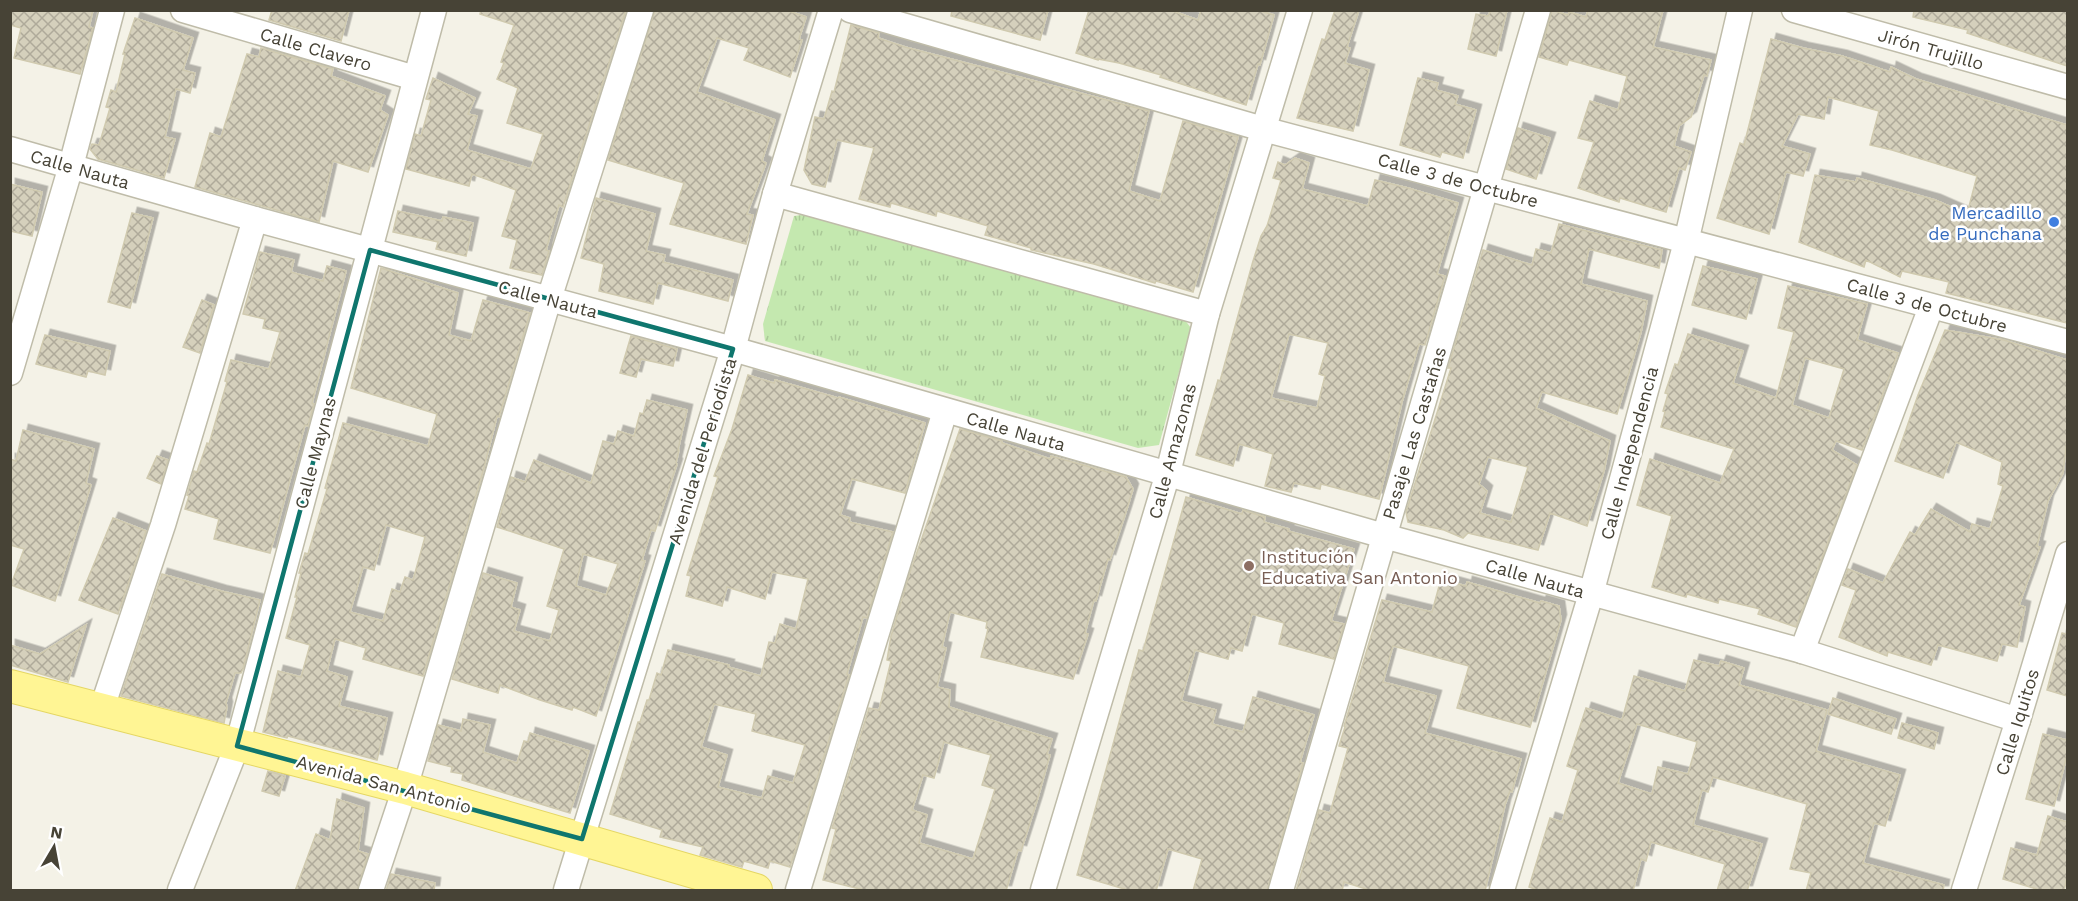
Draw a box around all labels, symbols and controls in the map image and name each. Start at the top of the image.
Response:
street label: Calle Clavero [258,23,374,75]
street label: Jirón Trujillo [1876,24,1986,74]
street label: Calle Nauta [28,145,132,193]
street label: Calle 3 de Octubre [1375,148,1541,212]
place label: Mercadillo de Punchana [1928,202,2042,244]
marker: Mercadillo de Punchana [2047,215,2061,229]
street label: Calle 3 de Octubre [1844,273,2010,337]
street label: Calle Nauta [496,276,600,322]
street label: Pasaje Las Castañas [1378,344,1450,522]
street label: Avenida del Periodista [664,355,740,547]
street label: Calle Independencia [1596,364,1662,542]
street label: Calle Amazonas [1144,381,1200,521]
street label: Calle Maynas [290,395,340,511]
street label: Calle Nauta [964,407,1068,455]
place label: Institución Educativa San Antonio [1261,546,1458,588]
street label: Calle Nauta [1483,554,1587,602]
marker: Institución Educativa San Antonio [1242,559,1256,573]
street label: Calle Iquitos [1991,666,2043,778]
street label: Avenida San Antonio [294,751,474,817]
north arrow [24,817,84,877]
text: N [49,822,64,843]

